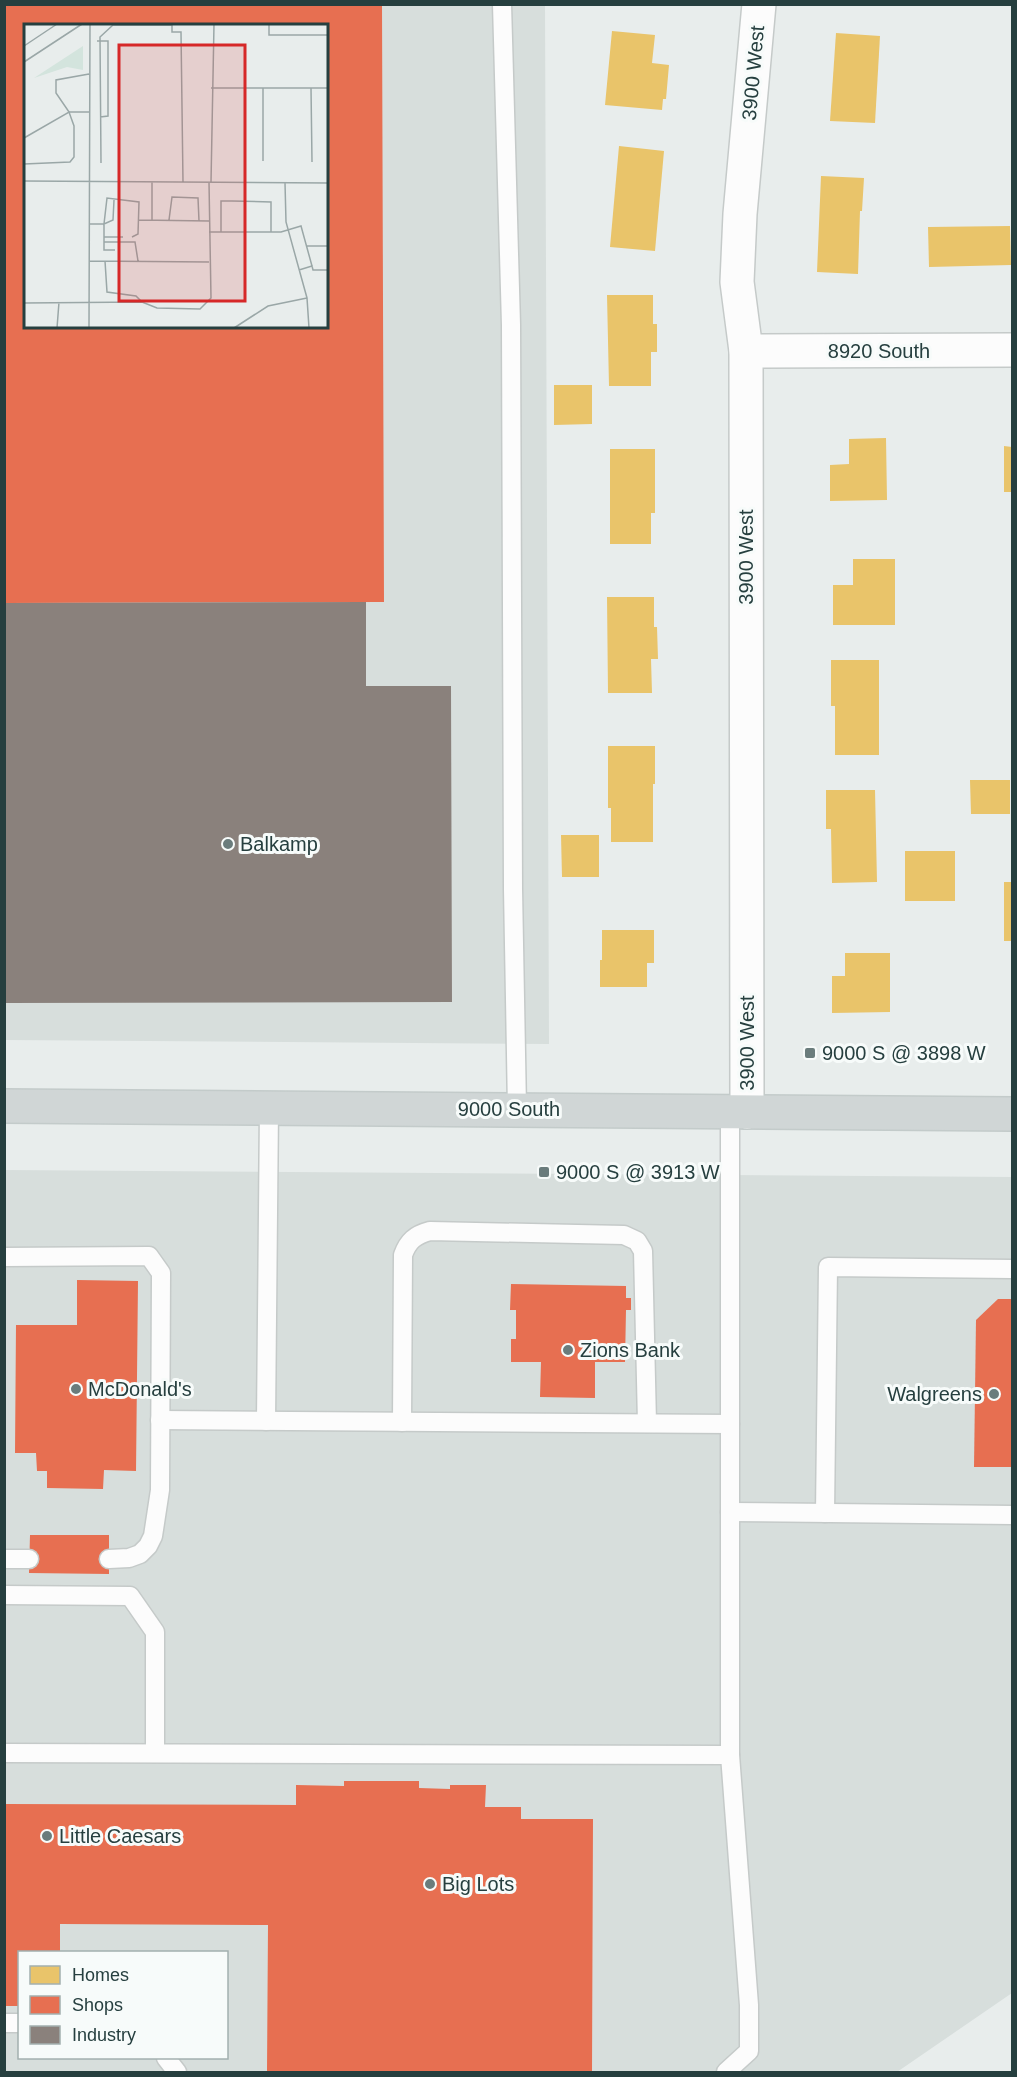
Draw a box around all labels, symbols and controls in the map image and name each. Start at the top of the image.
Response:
inset map [24,24,328,328]
street label: 3900 West [738,24,768,121]
street label: 8920 South [828,340,930,362]
street label: 3900 West [735,509,757,605]
place label: Balkamp [240,833,318,855]
marker: Balkamp [221,837,235,851]
street label: 3900 West [736,995,758,1091]
place label: 9000 S @ 3898 W [822,1042,986,1064]
marker: 9000 S @ 3898 W [803,1046,817,1060]
street label: 9000 South [458,1098,560,1120]
place label: 9000 S @ 3913 W [556,1161,720,1183]
marker: 9000 S @ 3913 W [537,1165,551,1179]
place label: Zions Bank [580,1339,681,1361]
marker: Zions Bank [561,1343,575,1357]
place label: McDonald's [88,1378,192,1400]
marker: McDonald's [69,1382,83,1396]
place label: Walgreens [887,1383,982,1405]
marker: Walgreens [987,1387,1001,1401]
place label: Little Caesars [59,1825,181,1847]
marker: Little Caesars [40,1829,54,1843]
place label: Big Lots [442,1873,514,1895]
marker: Big Lots [423,1877,437,1891]
legend [18,1951,228,2059]
text: Homes [72,1965,129,1985]
text: Shops [72,1995,123,2015]
text: Industry [72,2025,136,2045]

